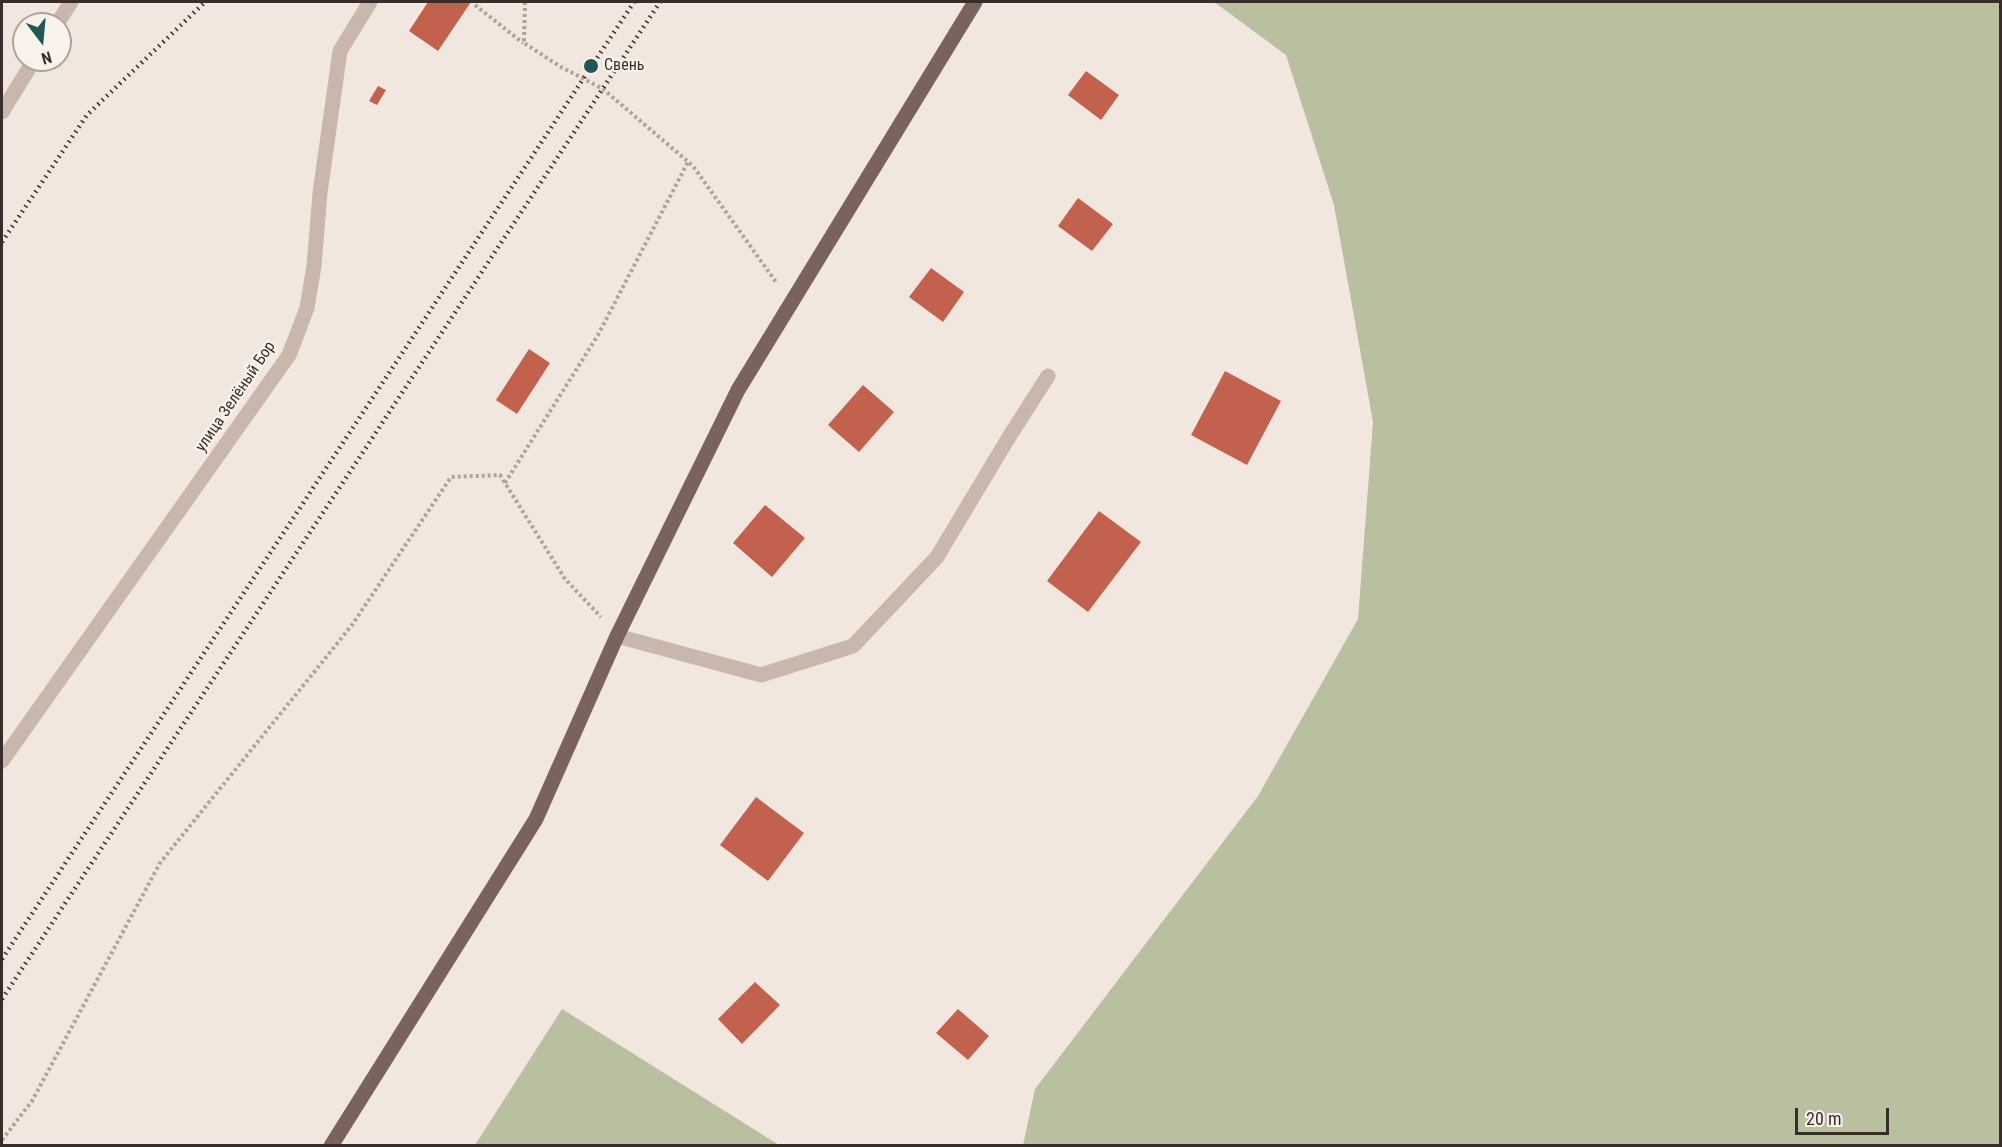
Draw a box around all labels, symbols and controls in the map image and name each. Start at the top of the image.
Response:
north arrow [12,12,72,72]
text: N [39,47,54,68]
place label: Свень [604,56,644,76]
marker: Свень [582,57,600,75]
street label: улица Зелёный Бор [192,338,280,456]
scale bar [1798,1096,1892,1134]
text: 20 m [1806,1108,1841,1129]

